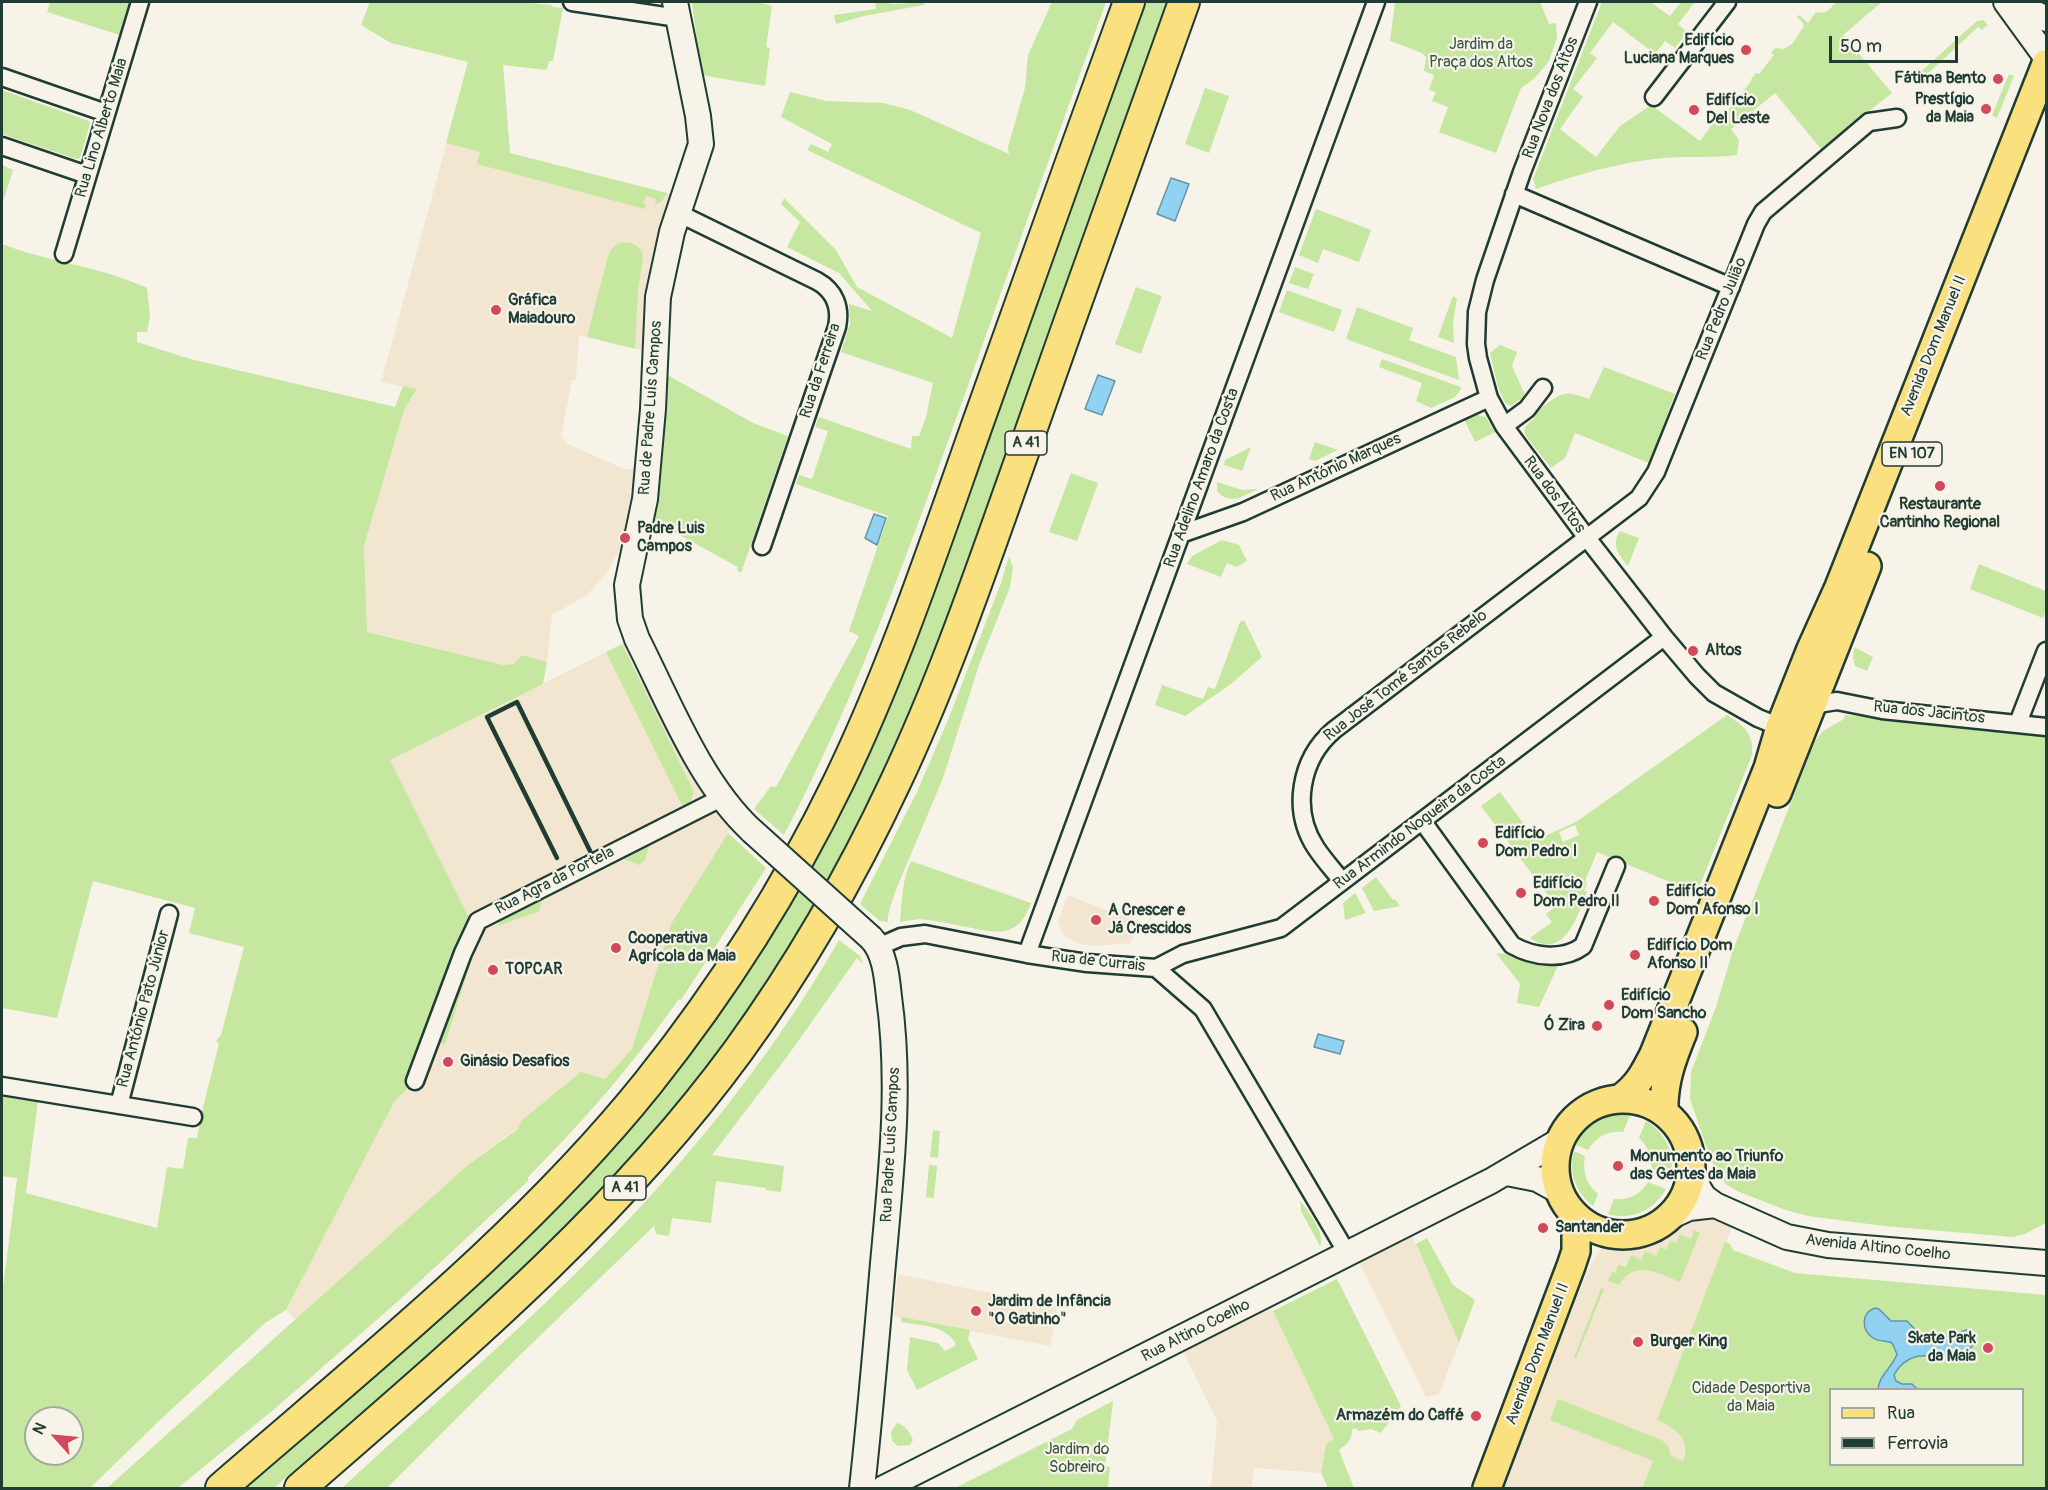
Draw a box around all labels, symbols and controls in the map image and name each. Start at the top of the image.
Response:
scale bar [1832,24,1961,62]
place label: Edifício Luciana Marques [1624,31,1734,69]
street label: Rua Nova dos Altos [1519,34,1583,162]
park label: Jardim da Praça dos Altos [1429,35,1533,73]
text: 50 m [1840,35,1882,58]
marker: Edifício Luciana Marques [1739,43,1753,57]
street label: Rua Lino Alberto Maia [72,56,132,200]
place label: Fátima Bento [1894,69,1986,89]
marker: Fátima Bento [1991,72,2005,86]
place label: Prestígio da Maia [1915,90,1974,128]
place label: Edifício Del Leste [1706,91,1770,129]
marker: Prestígio da Maia [1979,102,1993,116]
marker: Edifício Del Leste [1687,103,1701,117]
street label: Rua Pedro Julião [1693,255,1751,363]
street label: Avenida Dom Manuel II [1897,273,1971,419]
place label: Gráfica Maiadouro [508,291,575,329]
marker: Gráfica Maiadouro [489,303,503,317]
street label: Rua de Padre Luís Campos [635,320,667,496]
street label: Rua da Ferreira [797,321,845,421]
street label: Rua Adelino Amaro da Costa [1161,386,1243,570]
street label: Rua António Marques [1268,429,1404,507]
road number: A 41 [1005,431,1047,455]
road number: EN 107 [1882,442,1942,466]
street label: Rua dos Altos [1519,453,1589,537]
marker: Restaurante Cantinho Regional [1933,479,1947,493]
place label: Restaurante Cantinho Regional [1880,495,2000,533]
place label: Padre Luis Campos [637,519,704,557]
marker: Padre Luis Campos [618,531,632,545]
street label: Rua José Tomé Santos Rebelo [1320,606,1492,746]
place label: Altos [1705,641,1741,661]
marker: Altos [1686,644,1700,658]
street label: Rua dos Jacintos [1872,698,1986,728]
street label: Rua Armindo Nogueira da Costa [1330,752,1510,894]
place label: Edifício Dom Pedro I [1495,824,1577,862]
marker: Edifício Dom Pedro I [1476,836,1490,850]
street label: Rua Agra da Portela [492,843,618,919]
place label: Edifício Dom Pedro II [1533,874,1620,912]
place label: Edifício Dom Afonso I [1666,882,1759,920]
marker: Edifício Dom Pedro II [1514,886,1528,900]
marker: Edifício Dom Afonso I [1647,894,1661,908]
place label: A Crescer e Já Crescidos [1108,901,1191,939]
marker: A Crescer e Já Crescidos [1089,913,1103,927]
street label: Rua António Pato Júnior [114,928,174,1090]
place label: Cooperativa Agrícola da Maia [628,929,736,967]
place label: Edifício Dom Afonso II [1647,936,1732,974]
marker: Cooperativa Agrícola da Maia [609,941,623,955]
street label: Rua de Currais [1050,948,1146,976]
marker: Edifício Dom Afonso II [1628,948,1642,962]
place label: TOPCAR [505,960,562,980]
marker: TOPCAR [486,963,500,977]
place label: Edifício Dom Sancho [1621,986,1706,1024]
marker: Edifício Dom Sancho [1602,998,1616,1012]
place label: Ó Zira [1544,1016,1585,1036]
marker: Ó Zira [1590,1019,1604,1033]
place label: Ginásio Desafios [460,1052,569,1072]
marker: Ginásio Desafios [441,1055,455,1069]
street label: Rua Padre Luís Campos [877,1067,905,1223]
place label: Monumento ao Triunfo das Gentes da Maia [1630,1147,1783,1185]
marker: Monumento ao Triunfo das Gentes da Maia [1611,1159,1625,1173]
road number: A 41 [604,1176,646,1200]
place label: Santander [1555,1218,1624,1238]
marker: Santander [1536,1221,1550,1235]
street label: Avenida Altino Coelho [1804,1231,1952,1265]
street label: Avenida Dom Manuel II [1502,1280,1574,1428]
place label: Jardim de Infância "O Gatinho" [988,1292,1111,1330]
street label: Rua Altino Coelho [1139,1295,1253,1367]
marker: Jardim de Infância "O Gatinho" [969,1304,983,1318]
place label: Skate Park da Maia [1907,1329,1976,1367]
place label: Burger King [1650,1332,1727,1352]
marker: Burger King [1631,1335,1645,1349]
marker: Skate Park da Maia [1981,1341,1995,1355]
park label: Cidade Desportiva da Maia [1692,1379,1810,1417]
legend [1829,1388,2024,1466]
text: Rua [1887,1402,1915,1425]
north arrow [24,1406,84,1466]
place label: Armazém do Caffé [1336,1406,1464,1426]
marker: Armazém do Caffé [1469,1409,1483,1423]
text: N [28,1419,51,1438]
text: Ferrovia [1887,1432,1948,1455]
park label: Jardim do Sobreiro [1045,1440,1109,1478]

